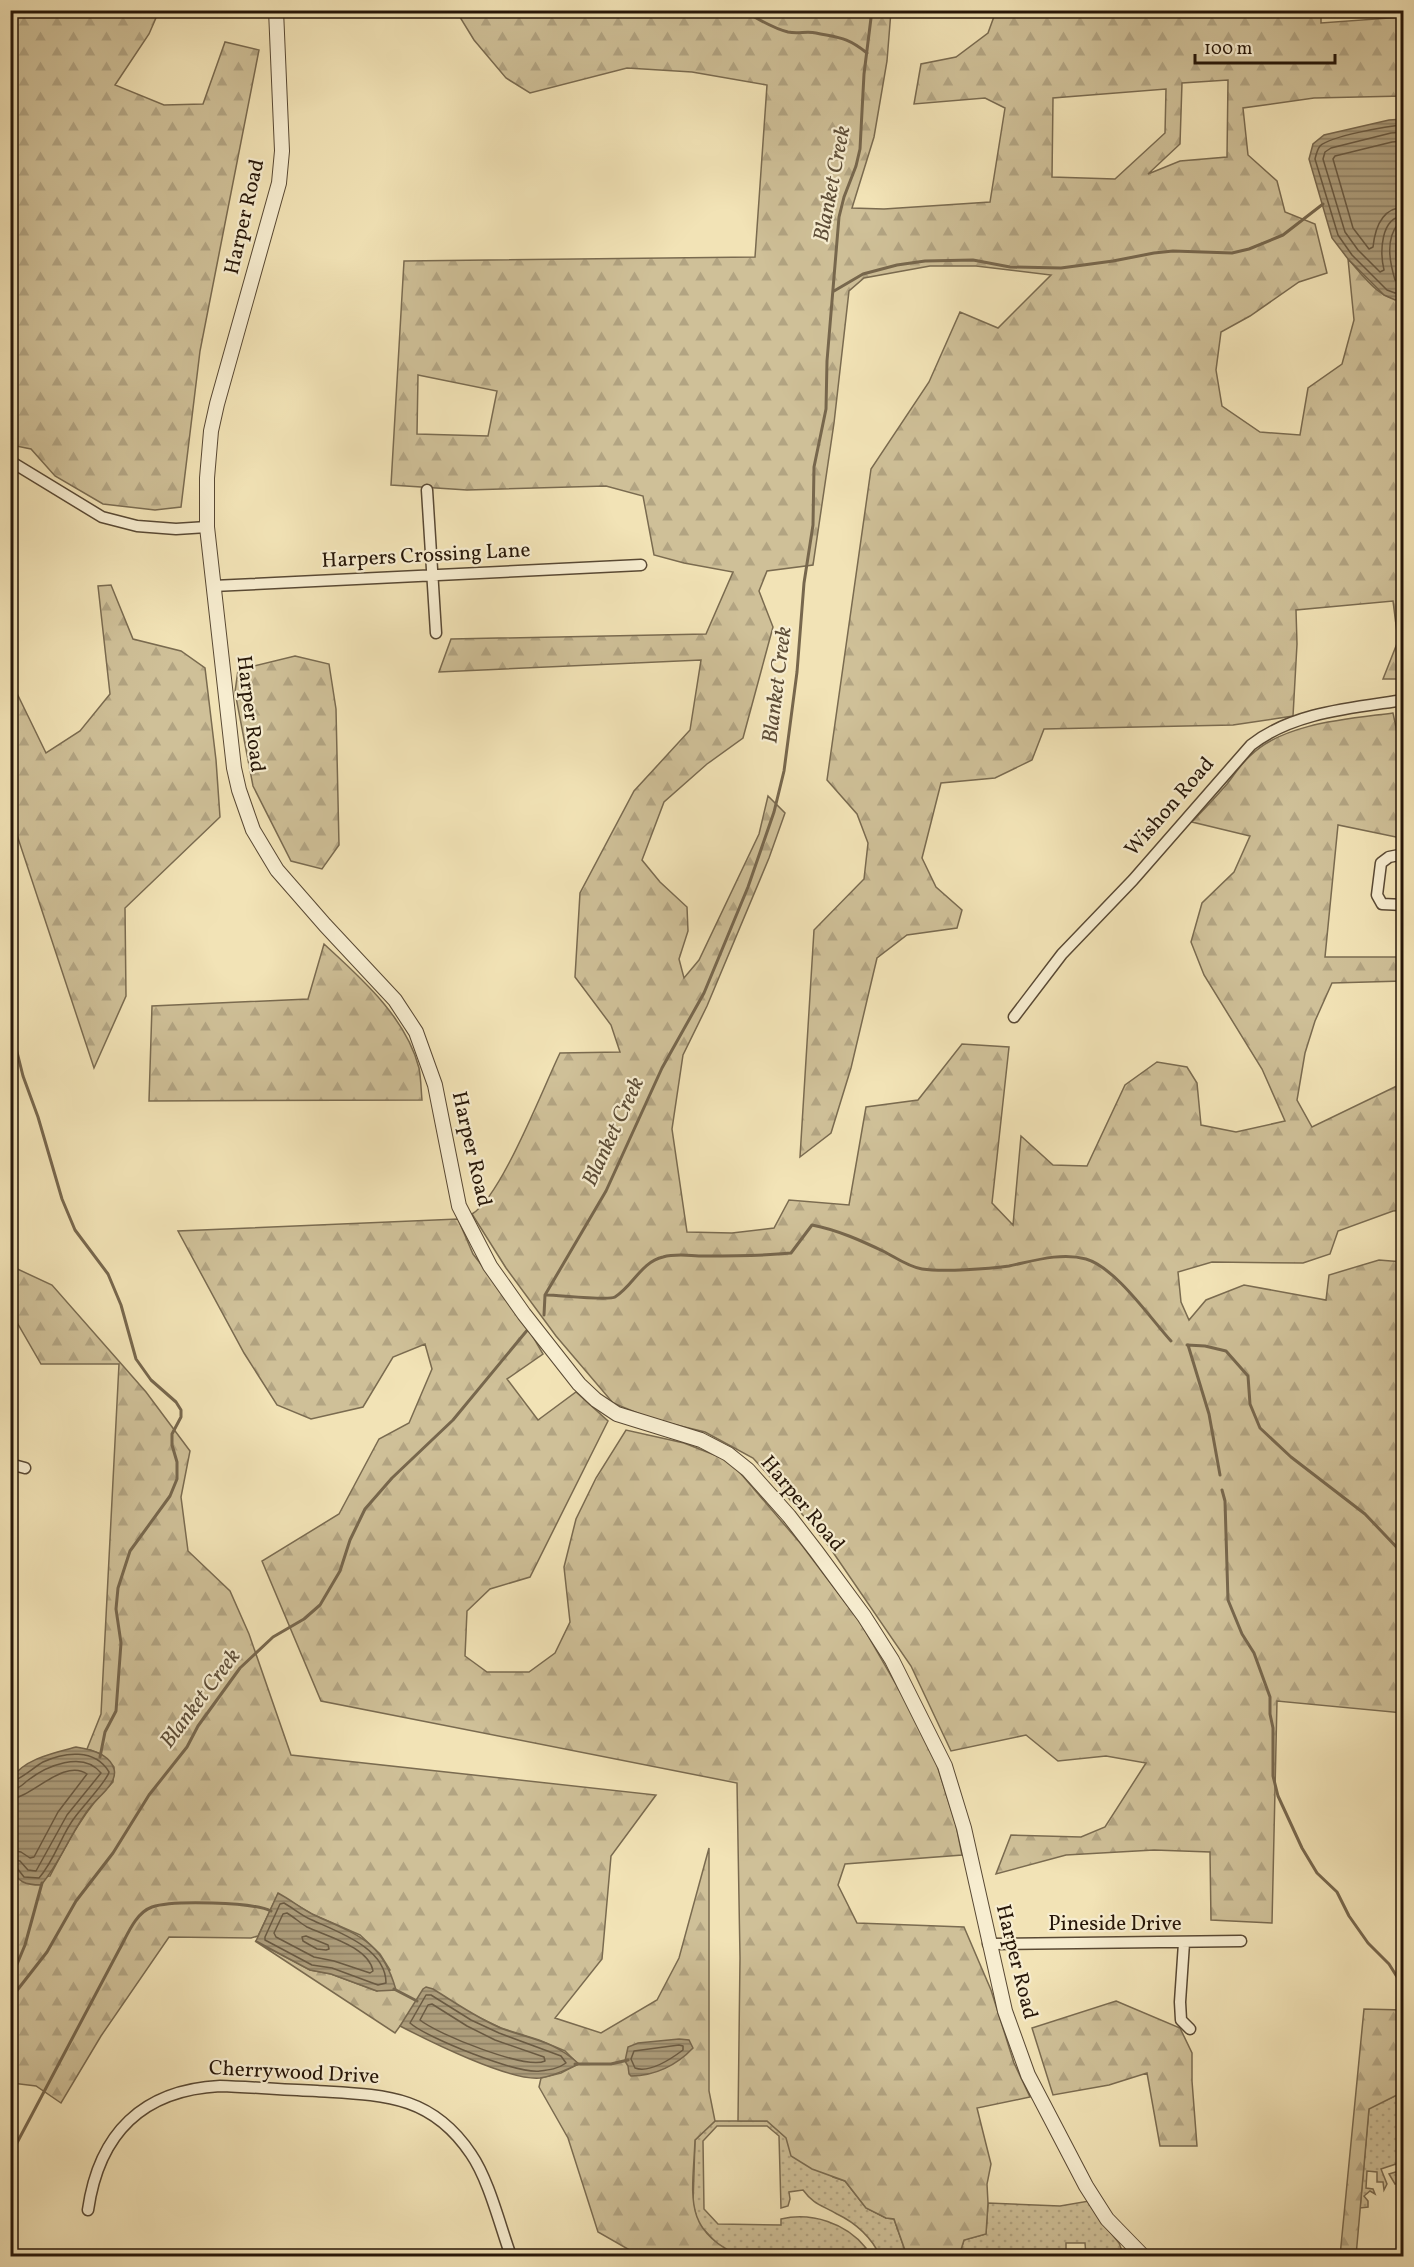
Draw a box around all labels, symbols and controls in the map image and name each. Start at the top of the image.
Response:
scale bar [1195,27,1334,65]
text: 100 m [1204,37,1253,62]
water label: Blanket Creek [807,123,859,245]
street label: Harper Road [218,157,272,277]
street label: Harpers Crossing Lane [321,536,531,576]
water label: Blanket Creek [755,625,801,745]
street label: Harper Road [228,654,272,774]
street label: Wishon Road [1119,751,1221,863]
water label: Blanket Creek [575,1072,653,1192]
street label: Harper Road [444,1089,498,1209]
street label: Harper Road [753,1450,851,1558]
water label: Blanket Creek [153,1643,249,1755]
street label: Harper Road [988,1901,1044,2023]
street label: Pineside Drive [1048,1910,1182,1939]
street label: Cherrywood Drive [208,2054,380,2092]

